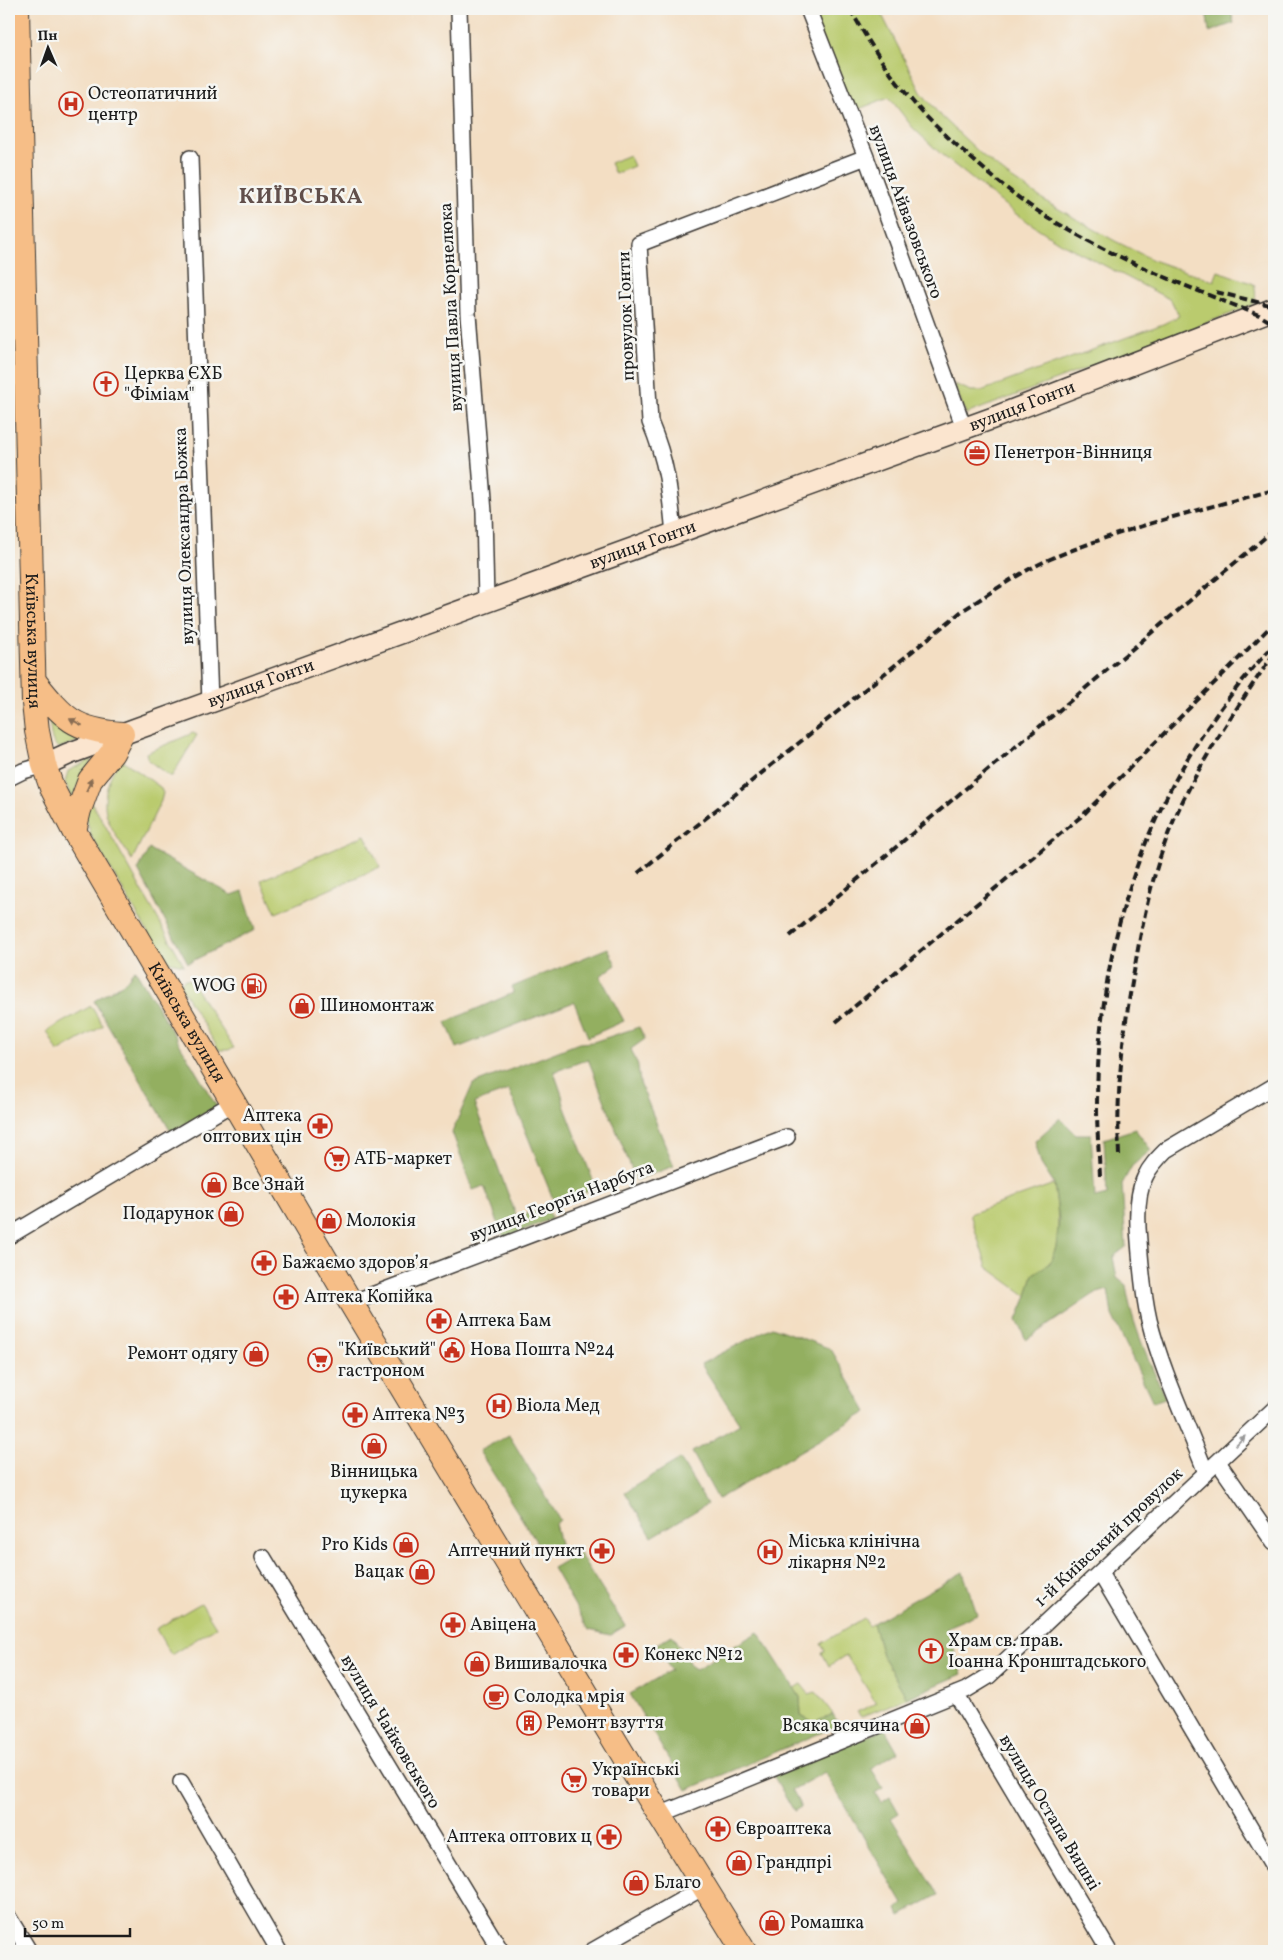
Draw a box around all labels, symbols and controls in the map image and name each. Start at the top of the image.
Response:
north arrow [22,22,72,72]
text: Пн [37,27,58,46]
place label: Остеопатичний центр [88,82,218,128]
hospital icon: Остеопатичний центр [58,91,84,117]
street label: вулиця Айвазовського [862,121,948,303]
district label: КИЇВСЬКА [239,182,363,213]
street label: вулиця Павла Корнелюка [434,202,470,412]
street label: провулок Гонти [612,251,642,381]
place label: Церква ЄХБ "Фіміам" [124,362,223,408]
church icon: Церква ЄХБ "Фіміам" [93,371,119,397]
street label: вулиця Гонти [966,375,1079,438]
street label: вулиця Олександра Божка [169,427,201,645]
office icon: Пенетрон-Вінниця [964,440,990,466]
place label: Пенетрон-Вінниця [994,441,1152,466]
street label: вулиця Гонти [586,514,700,576]
street label: Київська вулиця [18,573,47,710]
street label: вулиця Гонти [204,653,318,714]
one-way arrow [68,718,83,726]
one-way arrow [85,778,93,792]
street label: Київська вулиця [141,958,232,1088]
fuel station icon: WOG [241,973,267,999]
place label: WOG [192,974,236,999]
shop icon: Шиномонтаж [289,993,315,1019]
place label: Шиномонтаж [320,994,434,1019]
place label: Аптека оптових цін [203,1104,302,1150]
pharmacy icon: Аптека оптових цін [307,1113,333,1139]
supermarket icon: АТБ-маркет [324,1146,350,1172]
place label: АТБ-маркет [354,1147,452,1172]
street label: вулиця Георгія Нарбута [466,1155,658,1249]
shop icon: Все Знай [201,1172,227,1198]
place label: Все Знай [232,1173,305,1198]
shop icon: Подарунок [218,1201,244,1227]
place label: Подарунок [122,1202,214,1227]
shop icon: Молокія [316,1208,342,1234]
place label: Молокія [346,1209,416,1234]
pharmacy icon: Бажаємо здоров’я [251,1250,277,1276]
place label: Бажаємо здоров’я [282,1251,428,1276]
pharmacy icon: Аптека Копійка [273,1284,299,1310]
place label: Аптека Копійка [304,1285,433,1310]
pharmacy icon: Аптека Бам [426,1308,452,1334]
place label: Аптека Бам [456,1309,551,1334]
public building icon: Нова Пошта №24 [439,1337,465,1363]
place label: "Київський" гастроном [338,1338,436,1384]
place label: Нова Пошта №24 [470,1338,615,1363]
shop icon: Ремонт одягу [243,1341,269,1367]
place label: Ремонт одягу [127,1342,238,1367]
supermarket icon: "Київський" гастроном [307,1347,333,1373]
hospital icon: Віола Мед [486,1393,512,1419]
place label: Віола Мед [516,1394,600,1419]
pharmacy icon: Аптека №3 [342,1402,368,1428]
place label: Аптека №3 [372,1403,465,1428]
shop icon: Вінницька цукерка [361,1433,387,1459]
one-way arrow [1234,1435,1246,1447]
place label: Вінницька цукерка [330,1460,418,1506]
street label: 1-й Київський провулок [1029,1462,1189,1614]
place label: Міська клінічна лікарня №2 [788,1530,920,1576]
shop icon: Pro Kids [393,1532,419,1558]
place label: Pro Kids [321,1533,388,1558]
pharmacy icon: Аптечний пункт [589,1538,615,1564]
place label: Аптечний пункт [448,1539,584,1564]
hospital icon: Міська клінічна лікарня №2 [757,1539,783,1565]
shop icon: Вацак [409,1559,435,1585]
place label: Вацак [354,1560,404,1585]
pharmacy icon: Авіцена [440,1612,466,1638]
place label: Авіцена [470,1613,537,1638]
place label: Храм св. прав. Іоанна Кронштадського [948,1629,1146,1675]
church icon: Храм св. прав. Іоанна Кронштадського [918,1638,944,1664]
pharmacy icon: Конекс №12 [613,1642,639,1668]
place label: Конекс №12 [644,1643,743,1668]
street label: вулиця Чайковського [334,1650,446,1814]
shop icon: Вишивалочка [464,1651,490,1677]
place label: Вишивалочка [494,1652,608,1677]
cafe icon: Солодка мрія [483,1684,509,1710]
place label: Солодка мрія [514,1685,625,1710]
building icon: Ремонт взуття [516,1710,542,1736]
place label: Ремонт взуття [546,1711,664,1736]
shop icon: Всяка всячина [904,1713,930,1739]
place label: Всяка всячина [782,1714,900,1739]
street label: вулиця Остапа Вишні [992,1730,1106,1896]
place label: Українські товари [592,1758,679,1804]
supermarket icon: Українські товари [561,1767,587,1793]
pharmacy icon: Євроаптека [705,1816,731,1842]
place label: Євроаптека [736,1817,832,1842]
pharmacy icon: Аптека оптових ц [596,1824,622,1850]
place label: Аптека оптових ц [446,1825,592,1850]
shop icon: Грандпрі [726,1850,752,1876]
place label: Грандпрі [756,1851,832,1876]
shop icon: Благо [623,1870,649,1896]
place label: Благо [654,1871,701,1896]
scale bar [25,1905,130,1937]
shop icon: Ромашка [759,1910,785,1936]
place label: Ромашка [790,1911,864,1936]
text: 50 m [32,1914,64,1935]

